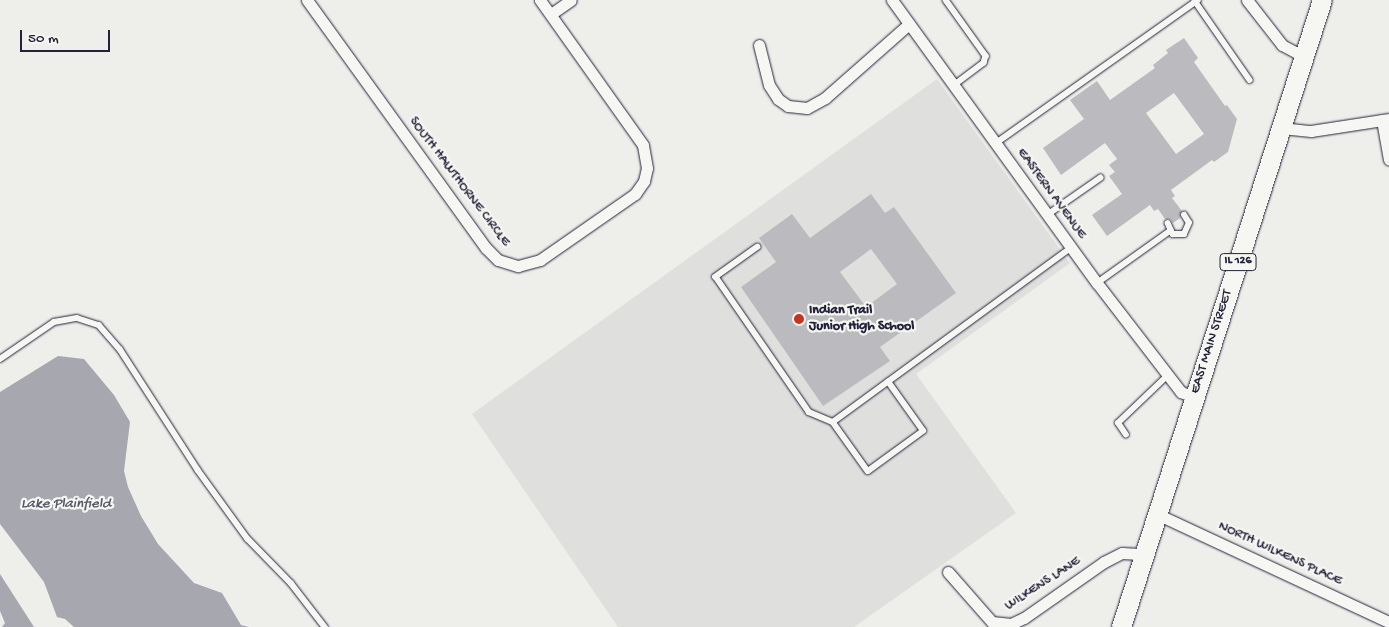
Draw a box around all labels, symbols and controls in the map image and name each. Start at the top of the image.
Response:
scale bar [22,20,112,52]
text: 50 m [28,30,59,48]
street label: SOUTH HAWTHORNE CIRCLE [405,114,513,250]
street label: EASTERN AVENUE [1012,145,1090,243]
road number: IL 126 [1219,252,1257,272]
street label: EAST MAIN STREET [1187,288,1237,396]
place label: Indian Trail Junior High School [809,303,914,336]
marker: Indian Trail Junior High School [793,313,805,325]
water label: Lake Plainfield [21,496,111,514]
street label: NORTH WILKENS PLACE [1215,518,1345,590]
street label: WILKENS LANE [1002,553,1084,615]

